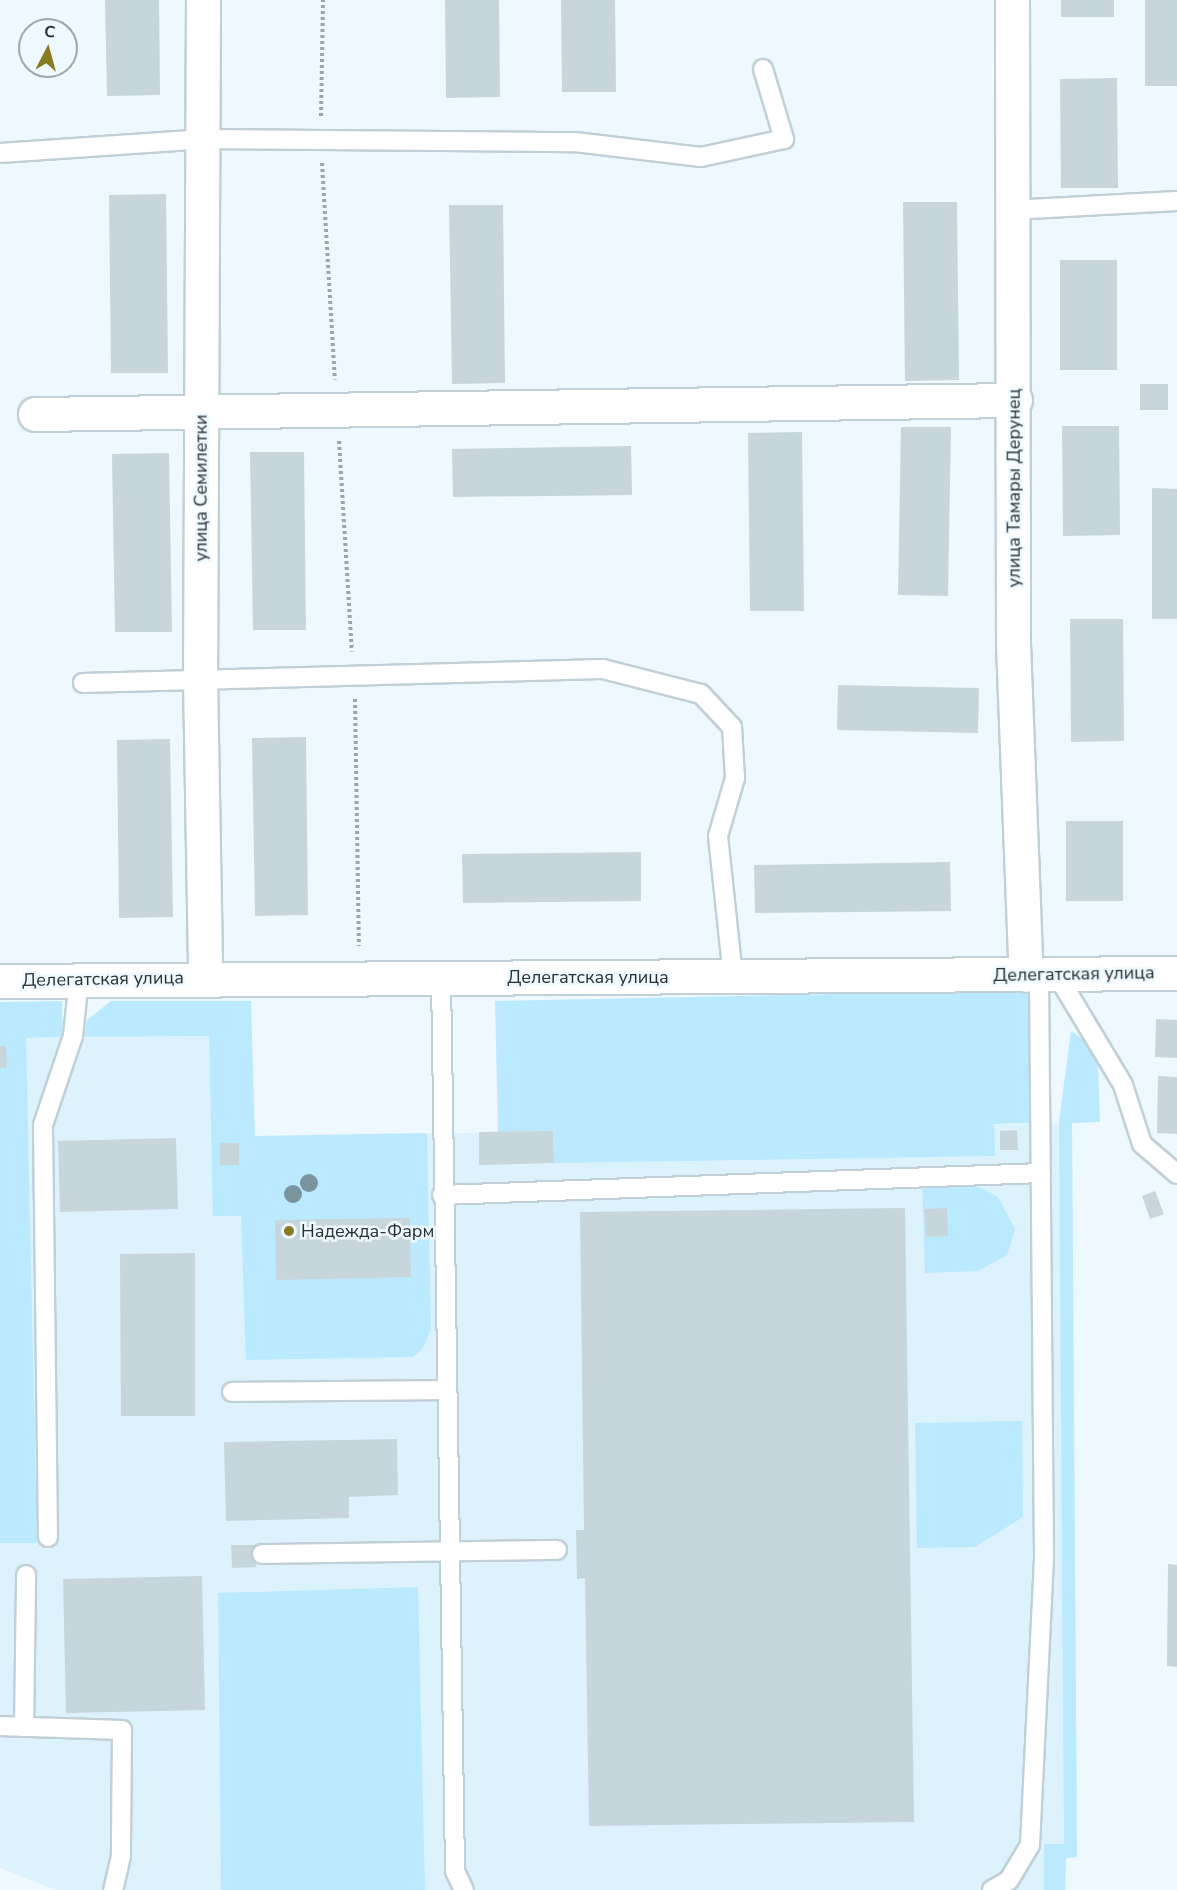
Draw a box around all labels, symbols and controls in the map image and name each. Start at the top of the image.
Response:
north arrow [18,18,78,78]
text: С [43,21,56,44]
street label: улица Тамары Дерунец [1003,389,1025,587]
street label: улица Семилетки [190,415,212,561]
street label: Делегатская улица [993,962,1155,986]
street label: Делегатская улица [507,966,669,988]
street label: Делегатская улица [22,967,184,991]
place label: Надежда-Фарм [301,1220,434,1242]
marker: Надежда-Фарм [282,1224,296,1238]

